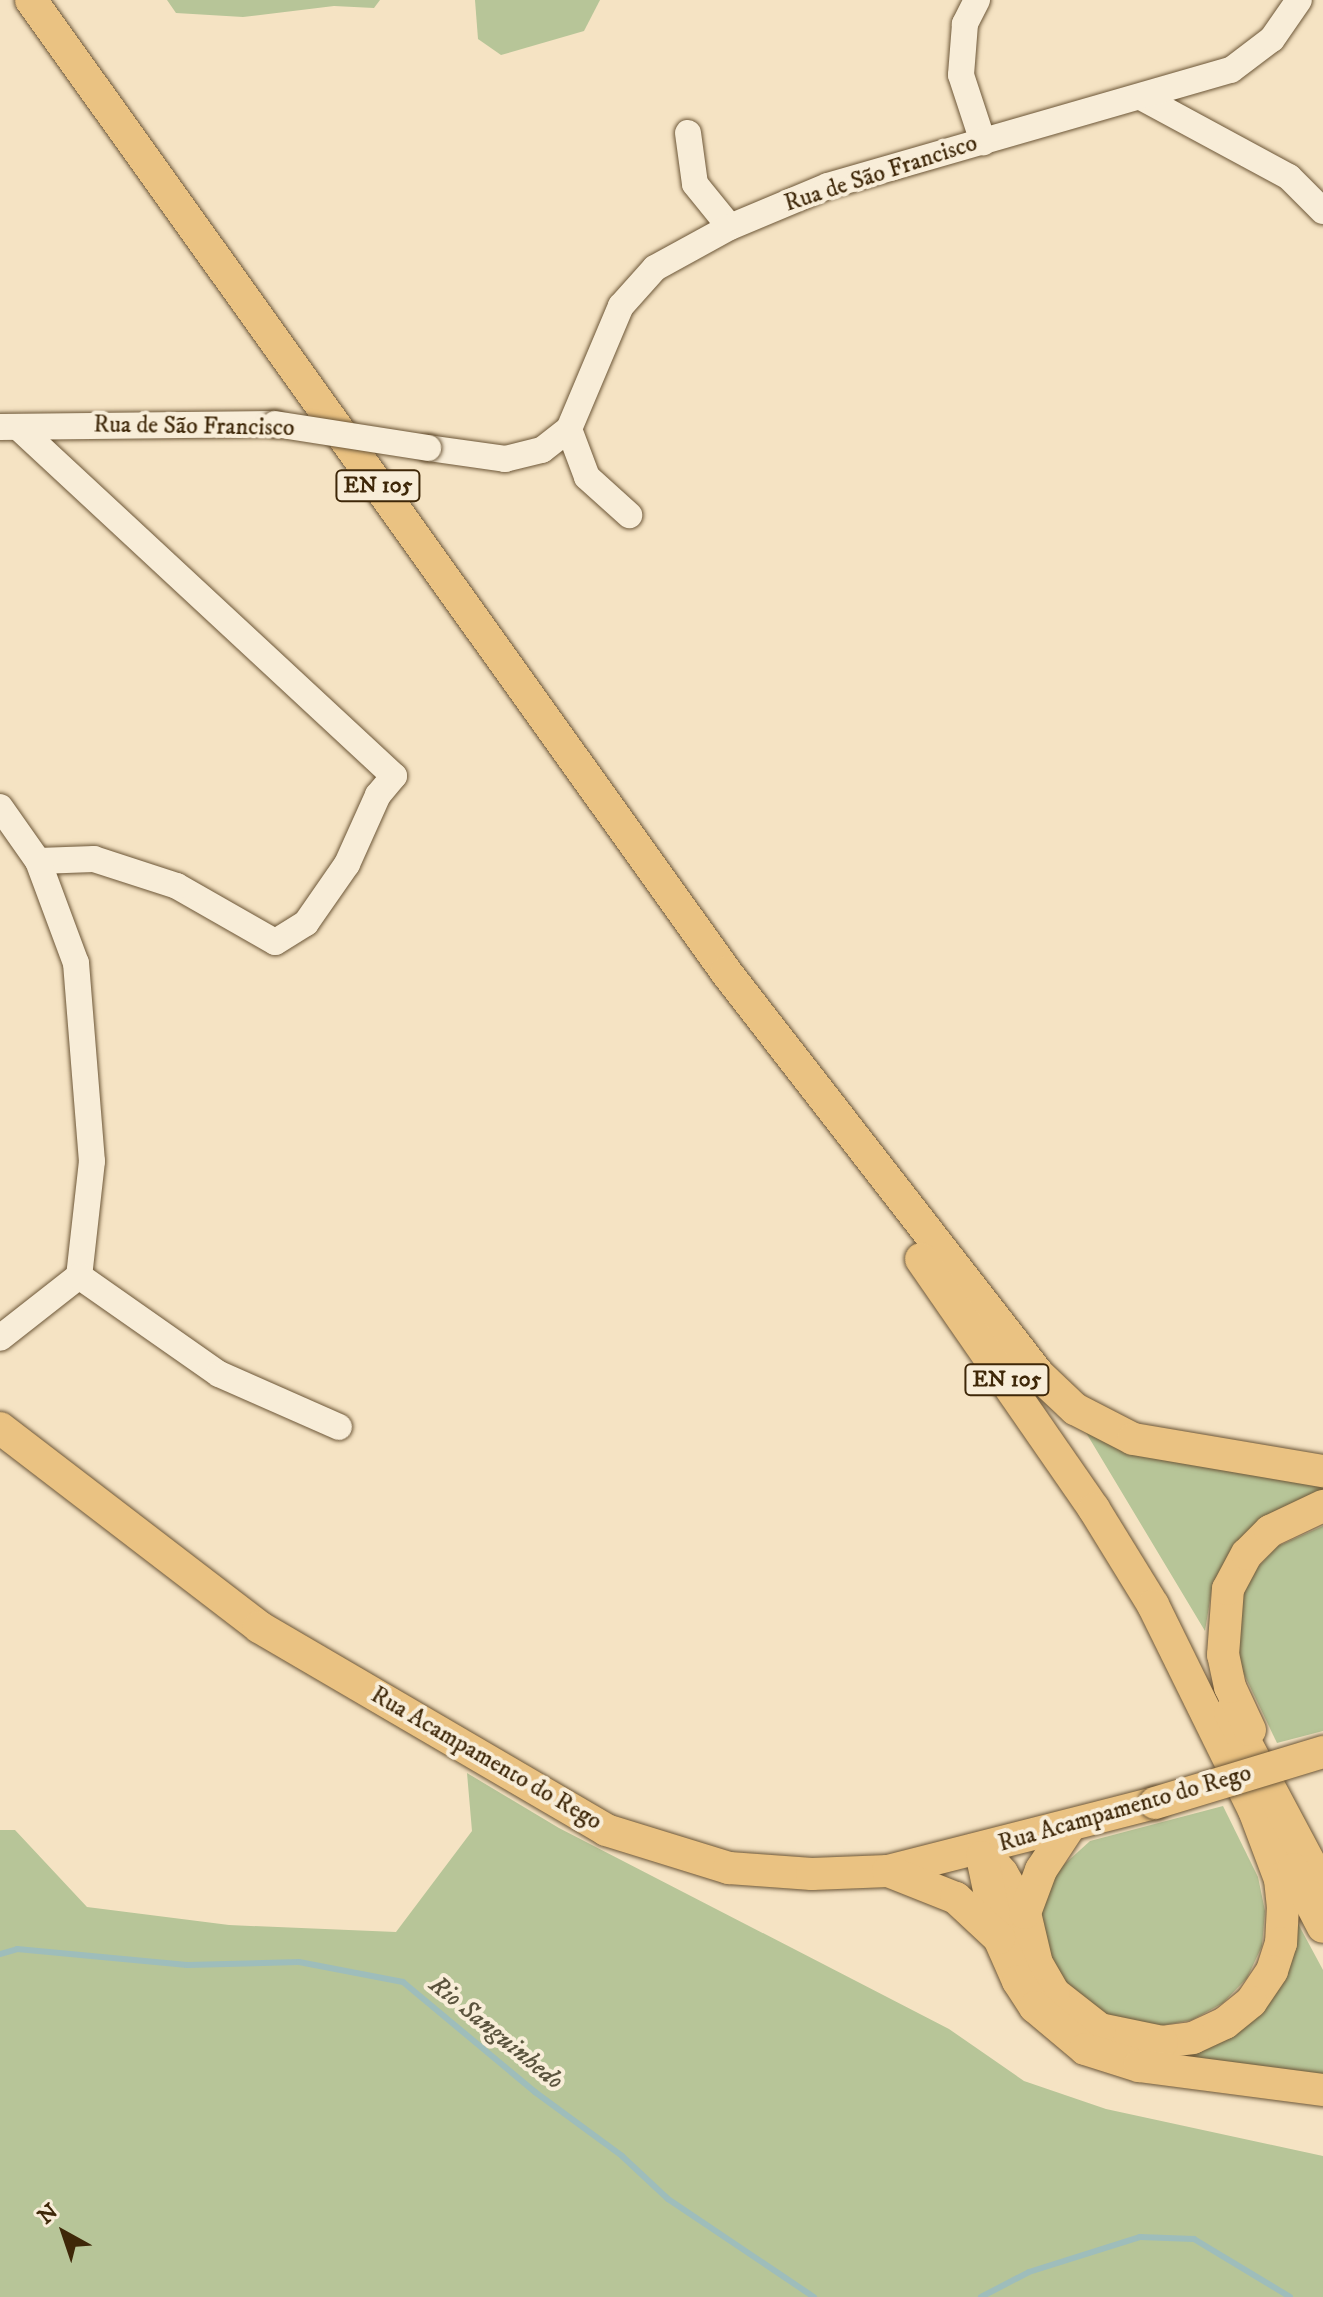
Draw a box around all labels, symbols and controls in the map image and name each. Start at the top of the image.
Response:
street label: Rua de São Francisco [781,129,981,219]
street label: Rua de São Francisco [93,411,295,443]
road number: EN 105 [334,468,422,504]
road number: EN 105 [963,1362,1051,1398]
street label: Rua Acampamento do Rego [365,1681,607,1837]
street label: Rua Acampamento do Rego [995,1759,1255,1859]
water label: Rio Sanguinhedo [422,1969,570,2097]
north arrow [24,2193,104,2273]
text: N [33,2198,64,2230]

